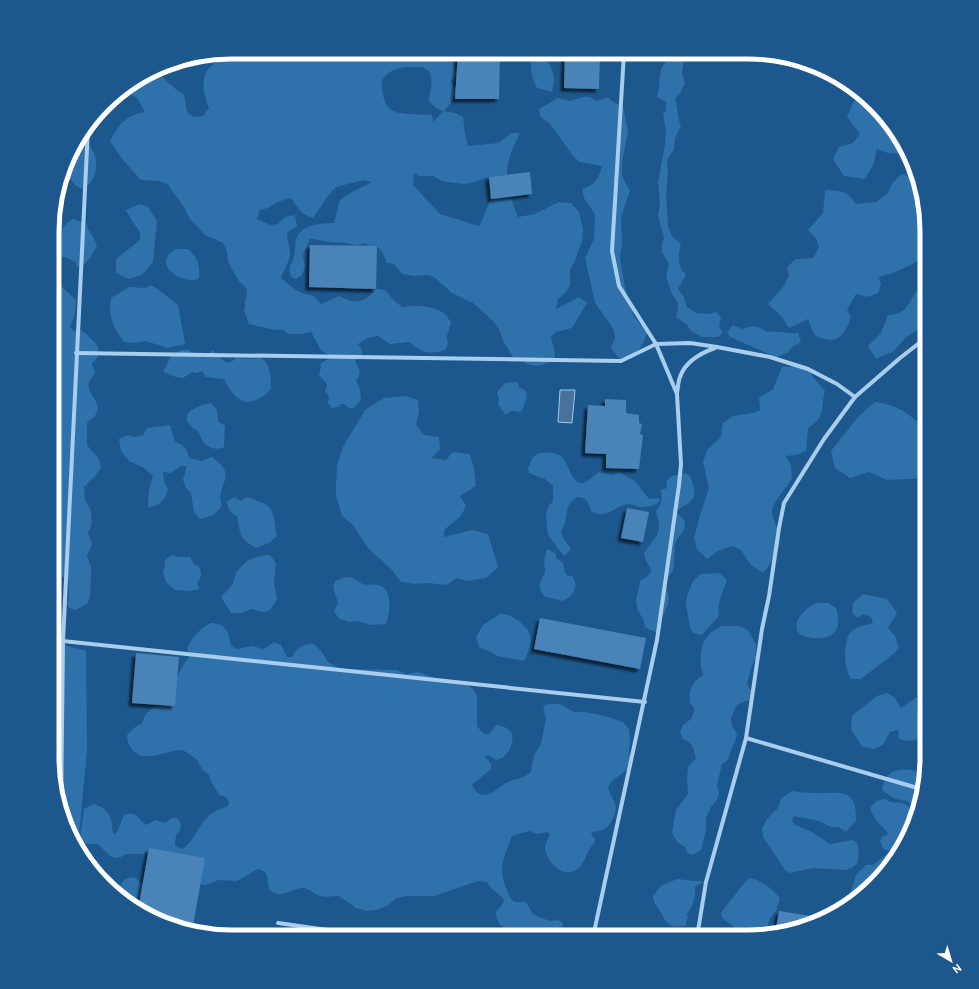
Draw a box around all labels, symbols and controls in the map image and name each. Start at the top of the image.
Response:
north arrow [931,941,971,981]
text: N [950,961,965,977]

